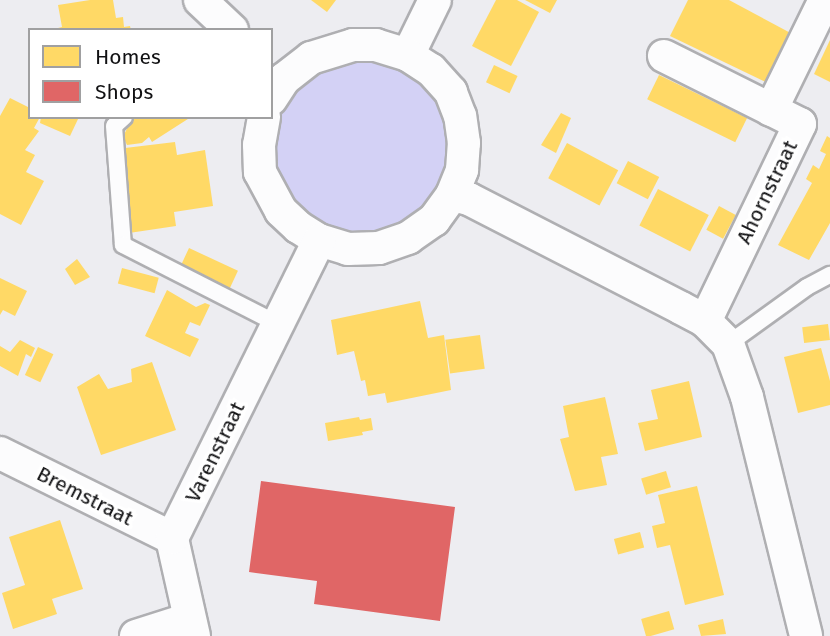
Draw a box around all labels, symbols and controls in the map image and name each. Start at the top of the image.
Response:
legend [28,28,273,119]
text: Homes [95,44,161,70]
text: Shops [95,79,153,105]
street label: Ahornstraat [731,136,803,248]
street label: Varenstraat [180,398,250,506]
street label: Bremstraat [33,461,137,531]

